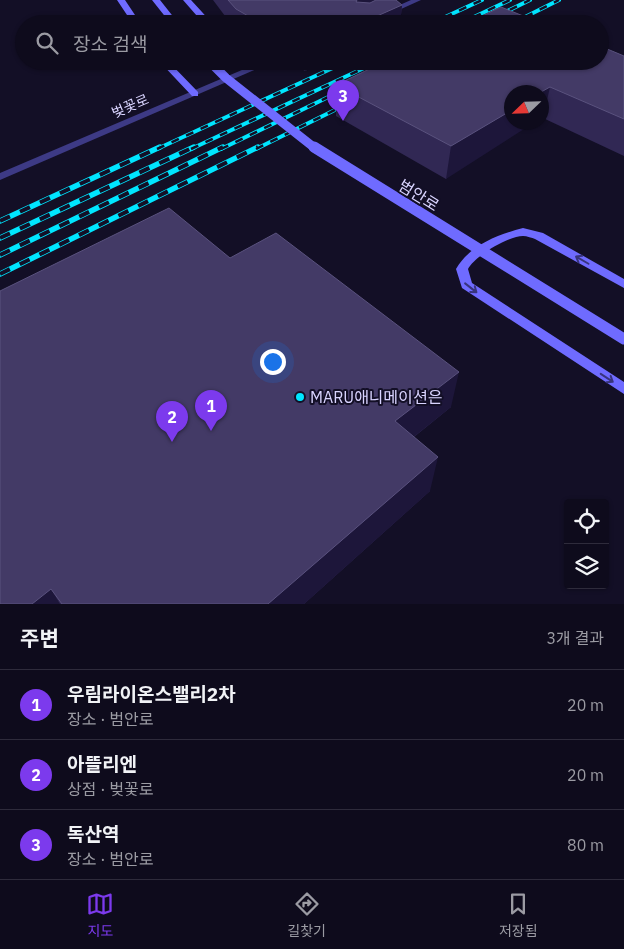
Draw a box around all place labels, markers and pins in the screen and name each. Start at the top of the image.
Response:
pin: 3 [327,80,359,121]
place label: MARU애니메이션은 [310,387,442,407]
pin: 1 [195,390,227,431]
marker: MARU애니메이션은 [294,391,306,403]
pin: 2 [156,401,188,442]

